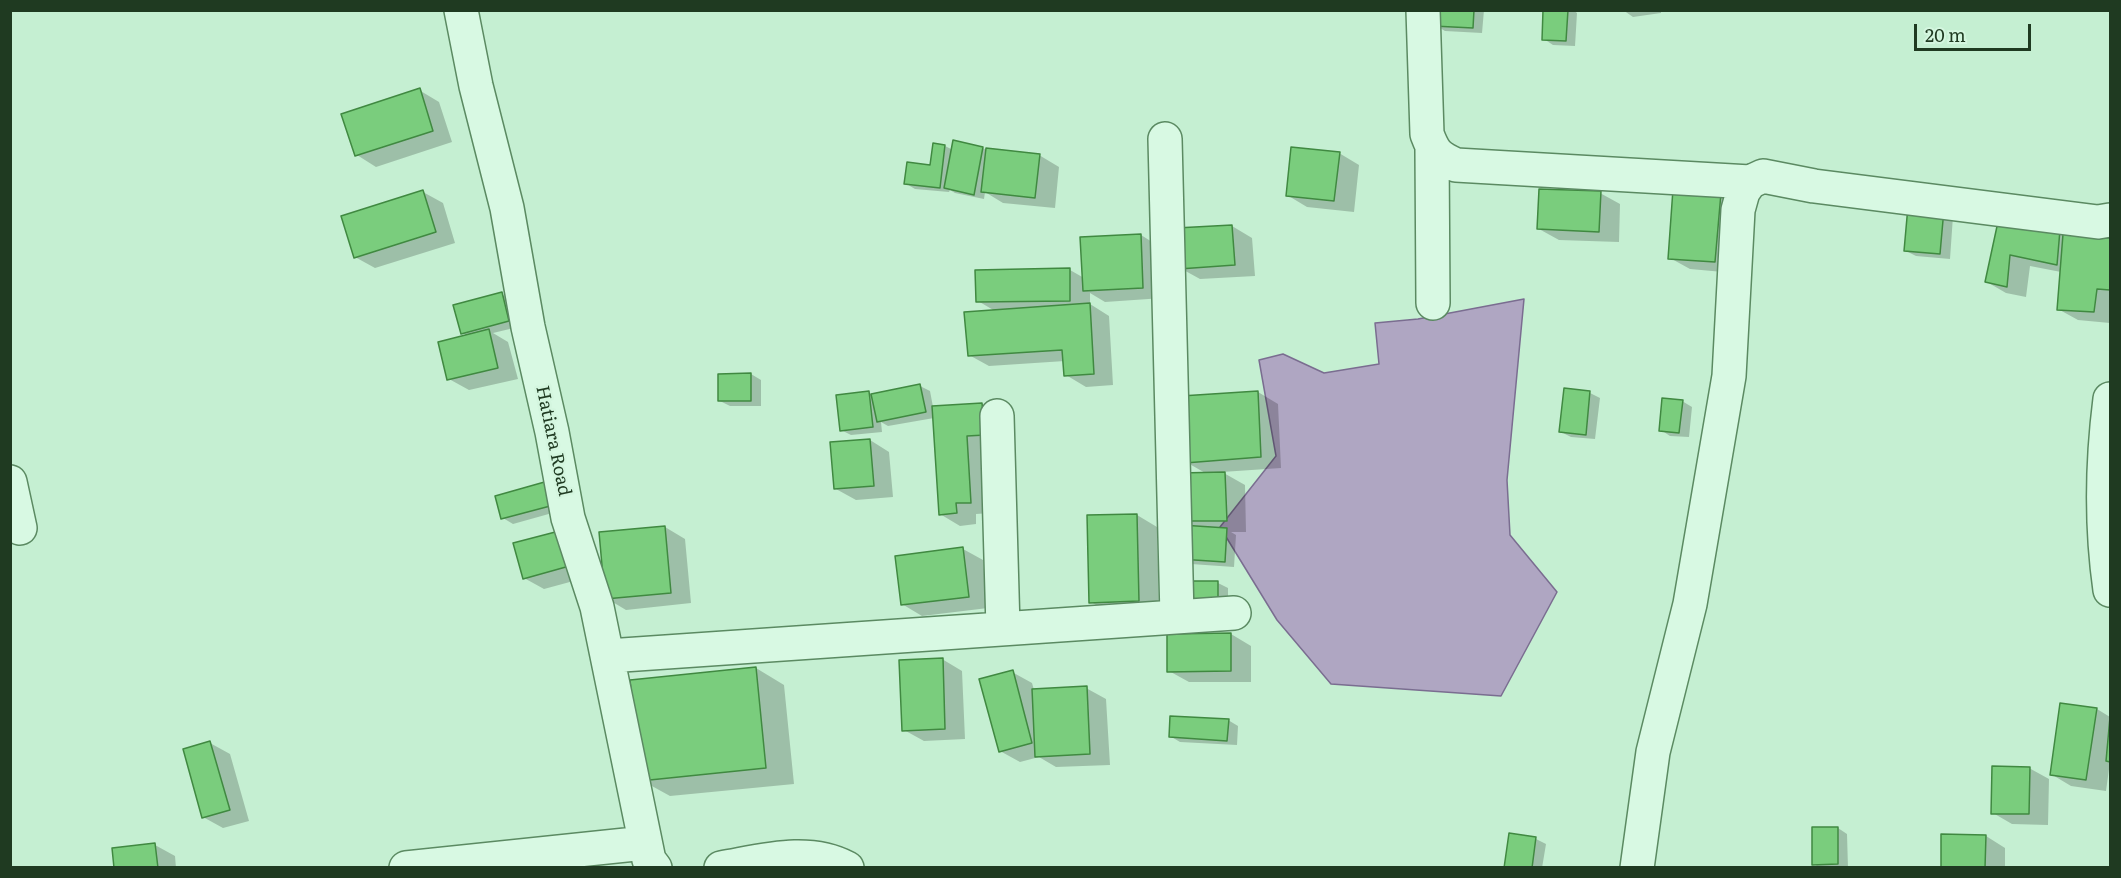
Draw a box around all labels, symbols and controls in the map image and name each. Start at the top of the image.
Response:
scale bar [1917,12,2034,50]
text: 20 m [1925,21,1966,48]
street label: Hatiara Road [531,384,575,498]

